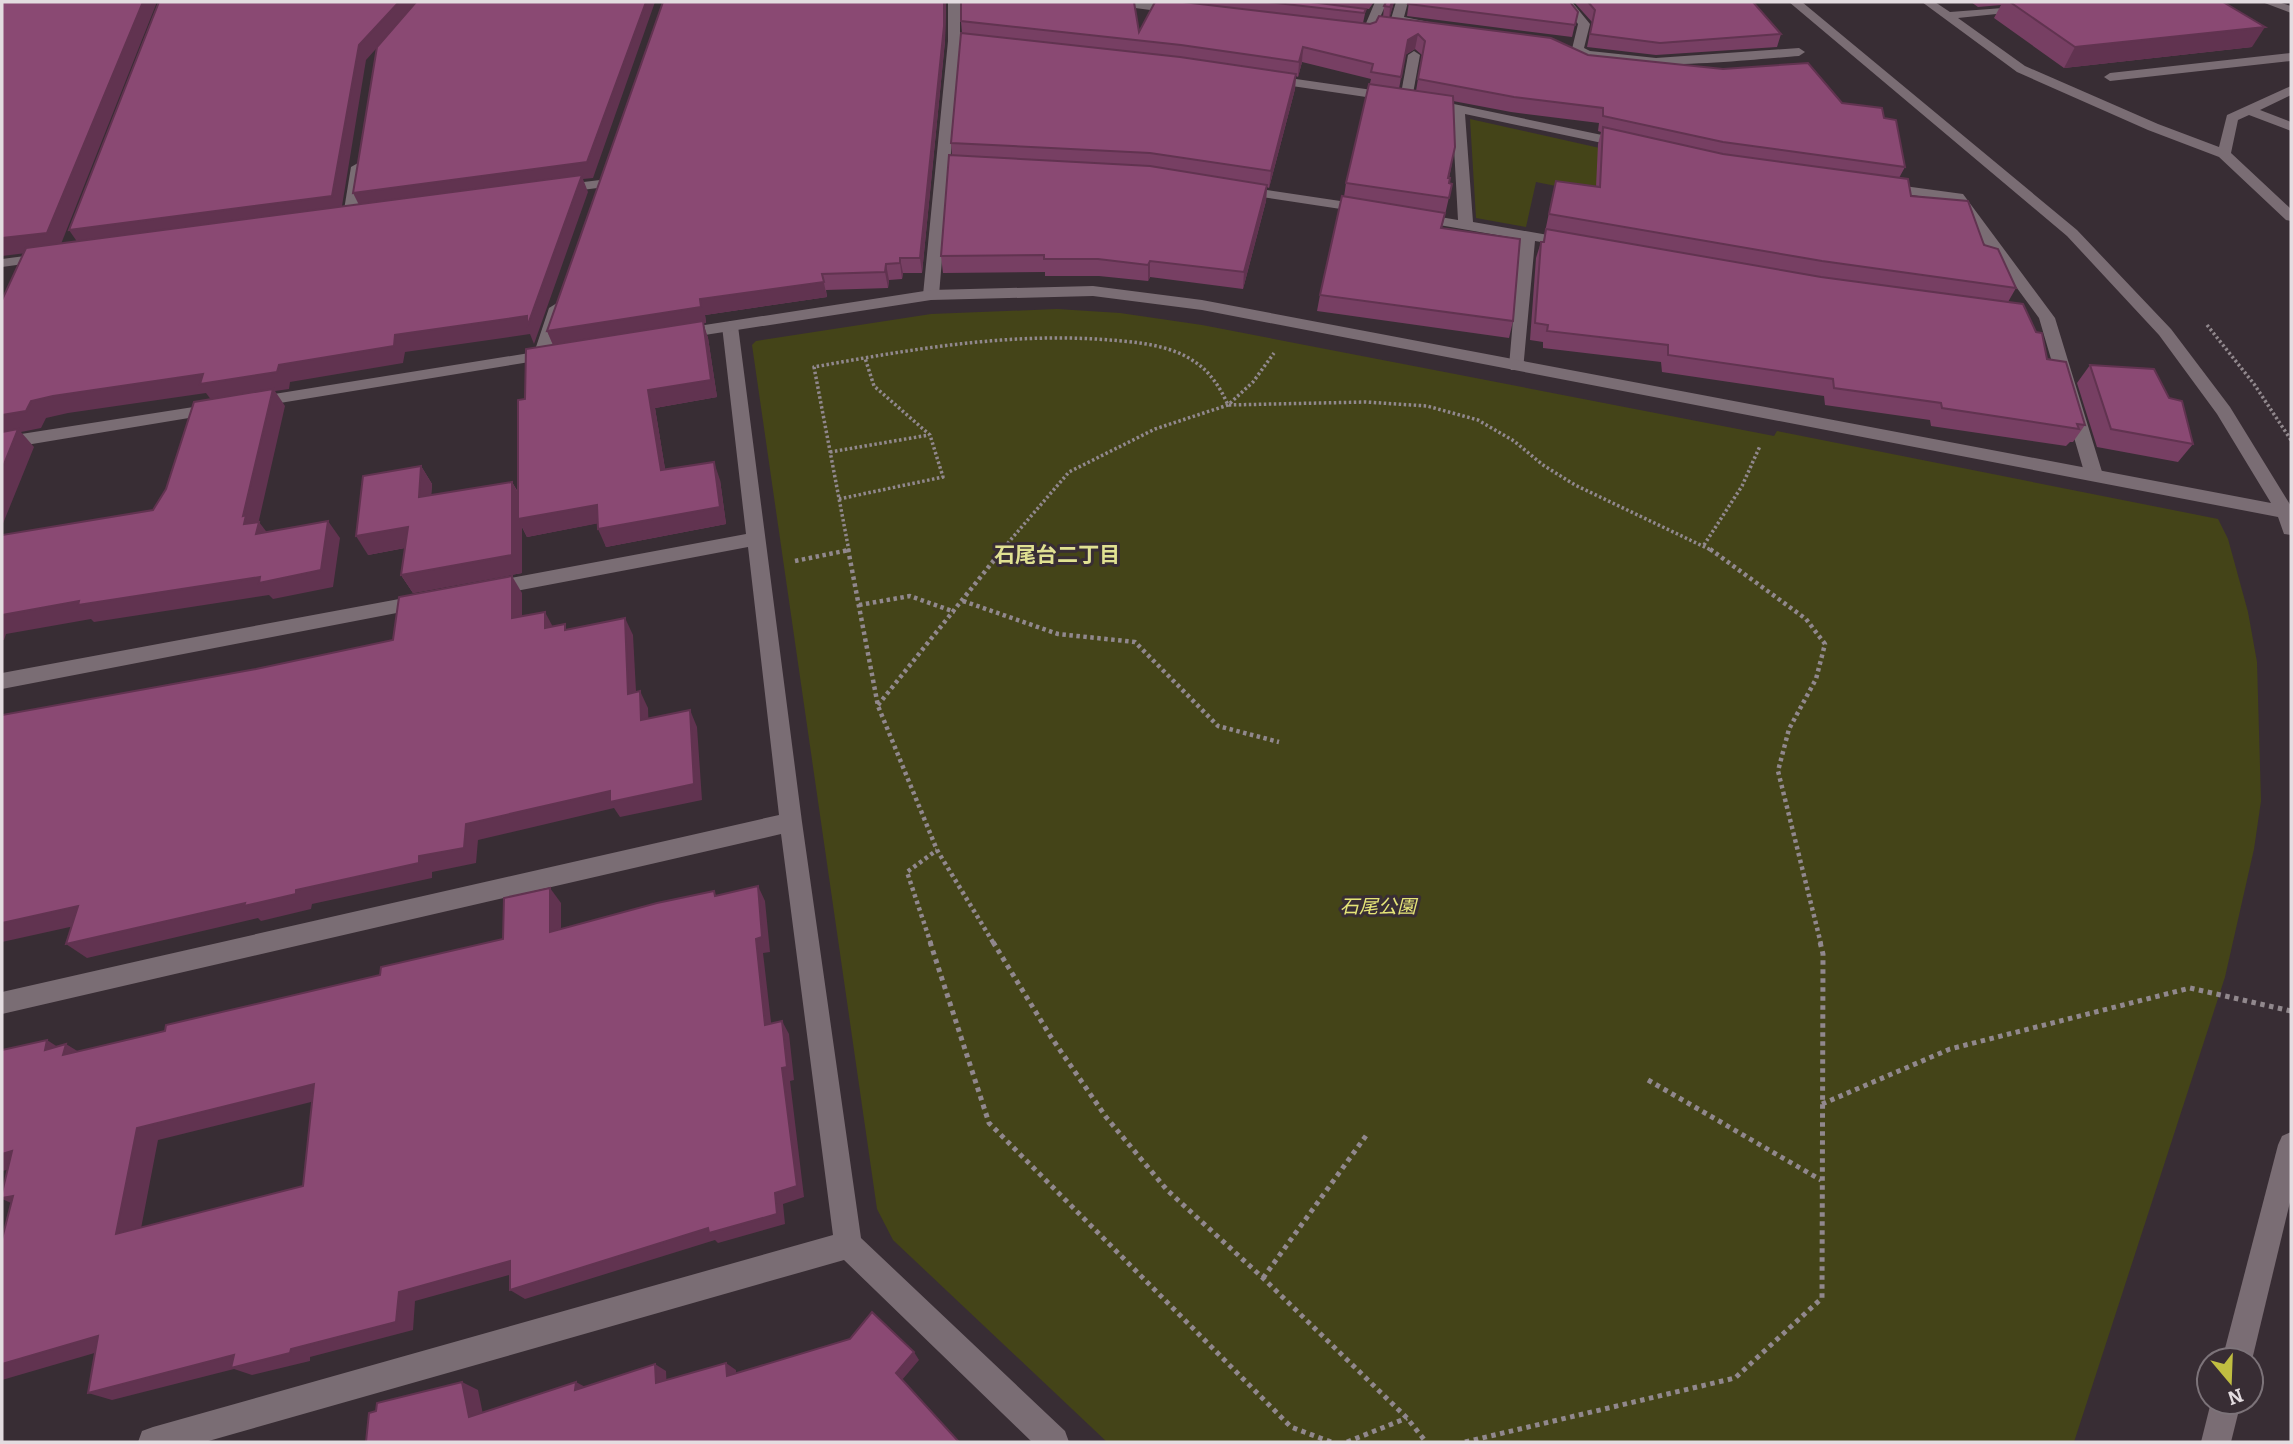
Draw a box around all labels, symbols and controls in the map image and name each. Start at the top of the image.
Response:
district label: 石尾台二丁目 [994,542,1120,568]
park label: 石尾公園 [1340,895,1419,918]
north arrow [2195,1346,2265,1416]
text: N [2224,1383,2246,1410]

